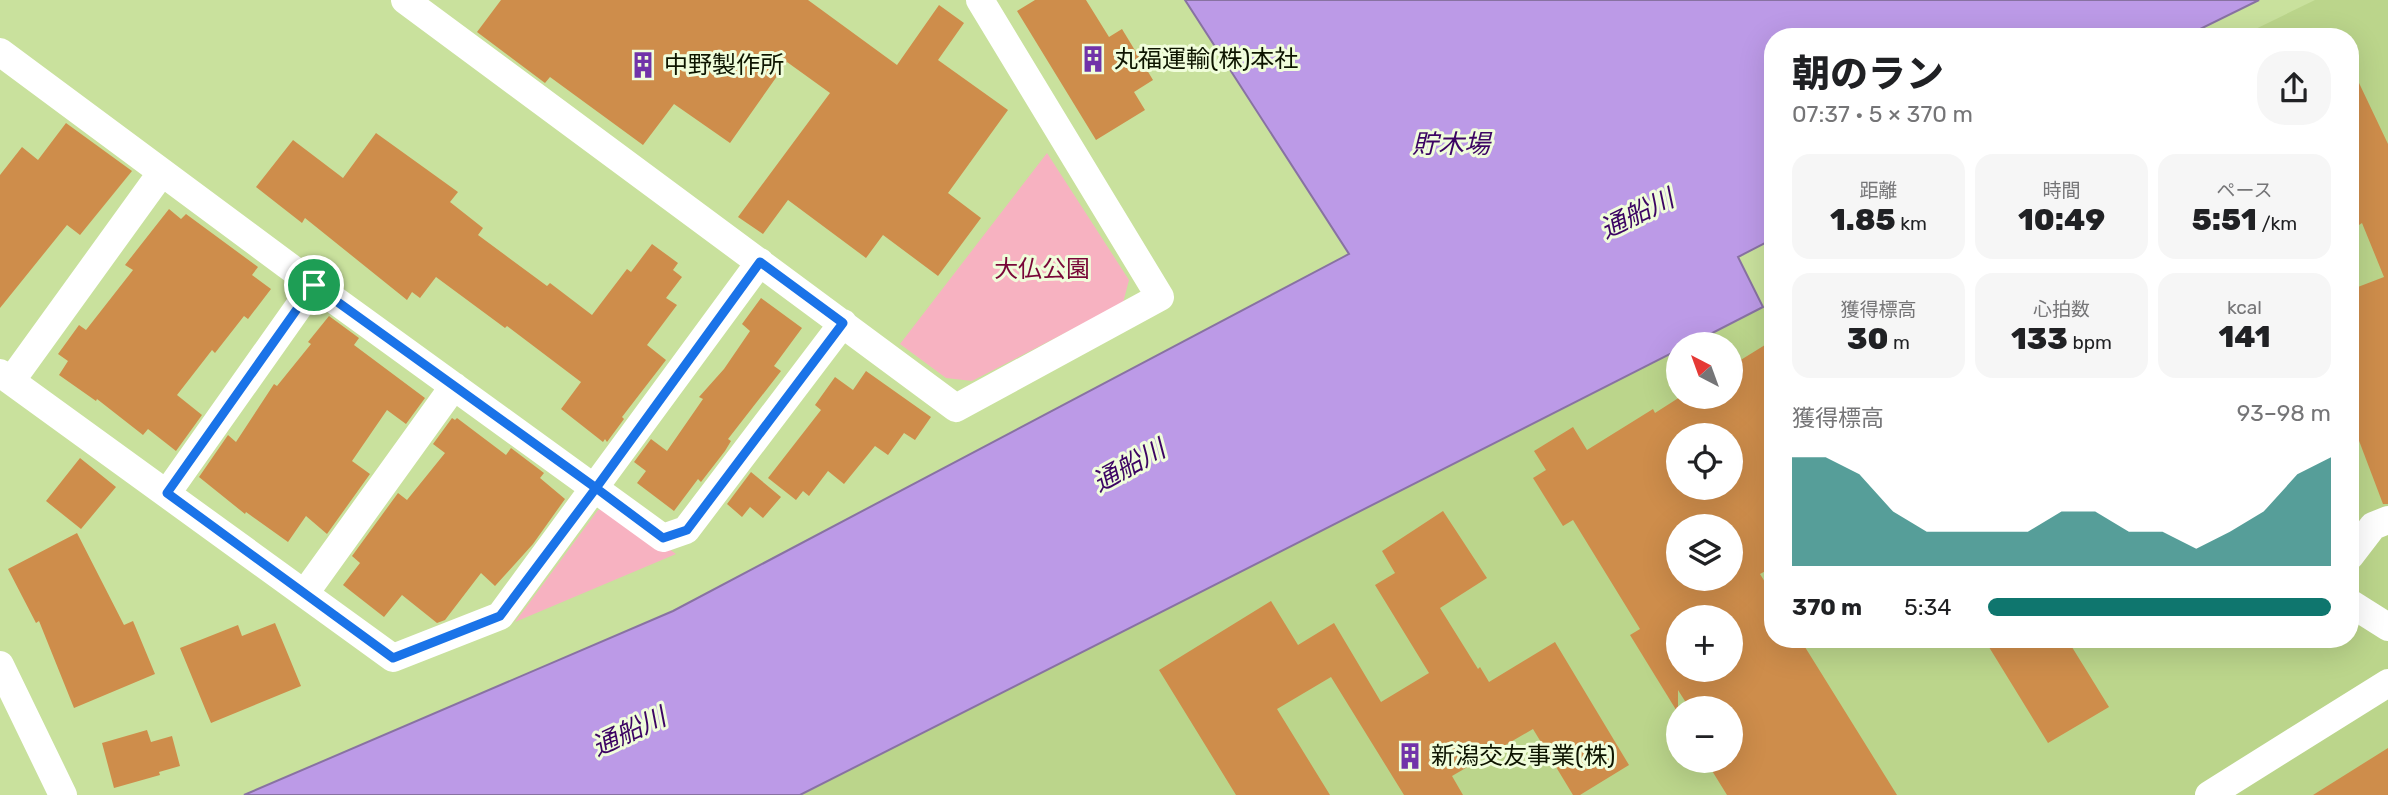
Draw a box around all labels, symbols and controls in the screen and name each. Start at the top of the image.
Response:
building icon: 丸福運輸(株)本社 [1078,44,1108,74]
place label: 丸福運輸(株)本社 [1114,45,1298,73]
building icon: 中野製作所 [628,50,658,80]
place label: 中野製作所 [664,51,784,79]
text: 朝のラン [1792,51,1944,97]
button: share [2257,51,2331,125]
text: 07:37 · 5 × 370 m [1792,100,1973,128]
water label: 貯木場 [1412,129,1493,160]
text: 距離 [1859,179,1898,202]
text: 時間 [2042,179,2081,202]
text: ペース [2216,179,2273,202]
water label: 通船川 [1595,182,1682,245]
text: 1.85 [1830,202,1896,238]
text: 10:49 [2018,202,2105,238]
text: 5:51 [2192,202,2257,238]
text: km [1896,212,1927,235]
text: /km [2257,212,2297,235]
pin [284,255,344,315]
park label: 大仏公園 [994,255,1090,283]
icon: arrive [295,266,333,304]
text: kcal [2227,296,2262,319]
text: 獲得標高 [1840,298,1917,321]
text: 心拍数 [2033,298,2090,321]
text: 141 [2218,319,2271,355]
text: 30 [1847,321,1888,357]
text: 133 [2011,321,2068,357]
text: m [1888,331,1910,354]
text: bpm [2068,331,2112,354]
north arrow [1666,332,1743,410]
map controls [1666,332,1743,773]
text: 93–98 m [2237,399,2331,427]
text: 獲得標高 [1792,404,1884,432]
button: locate [1666,423,1743,500]
water label: 通船川 [1087,432,1173,498]
button: layers [1666,514,1743,591]
text: 370 m [1792,593,1862,621]
text: 5:34 [1904,593,1952,621]
button: + [1666,605,1743,682]
button: − [1666,696,1743,773]
water label: 通船川 [587,700,674,763]
building icon: 新潟交友事業(株) [1395,741,1425,771]
place label: 新潟交友事業(株) [1431,742,1615,770]

